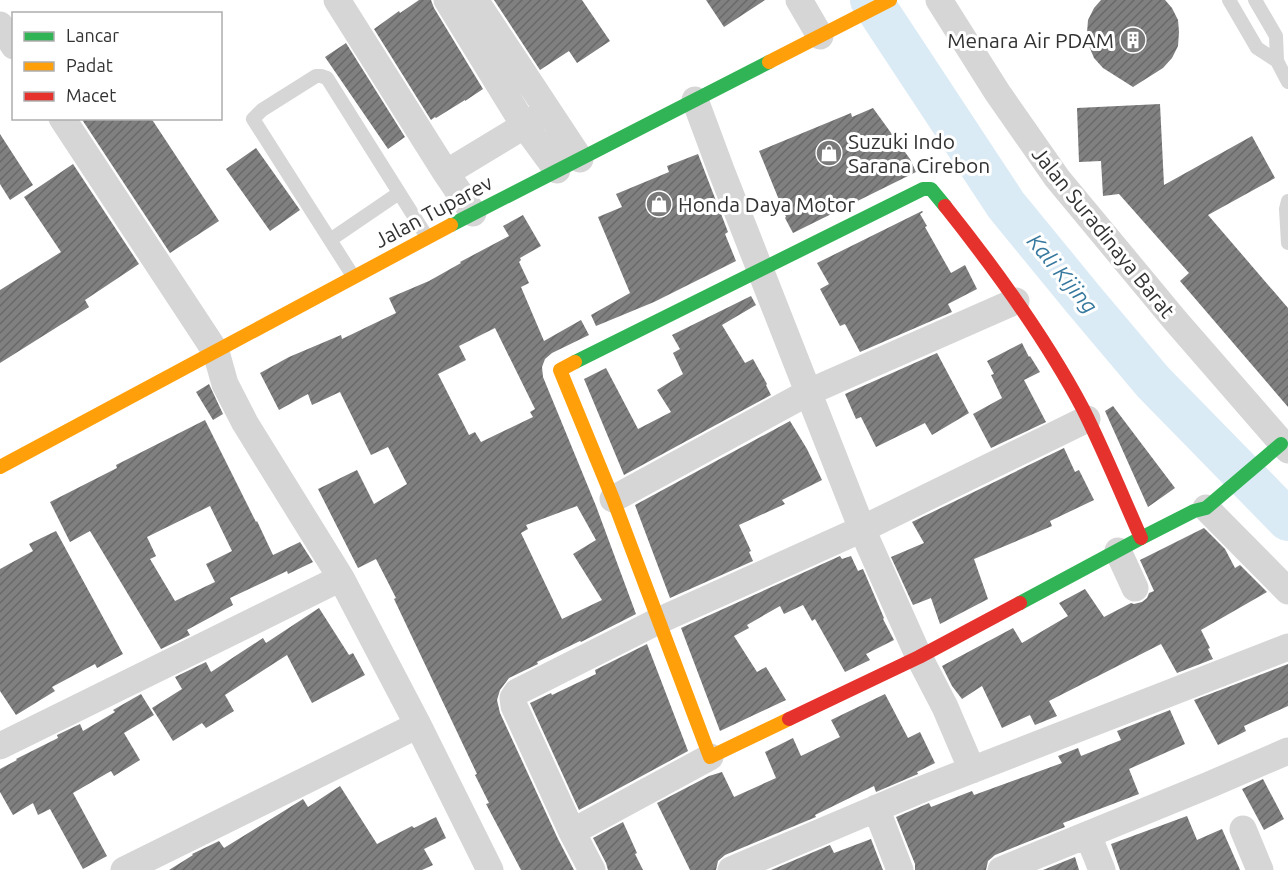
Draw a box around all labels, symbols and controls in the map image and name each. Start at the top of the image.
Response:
legend [12,12,222,120]
text: Lancar [66,25,119,45]
building icon: Menara Air PDAM [1118,25,1148,55]
place label: Menara Air PDAM [947,28,1114,52]
text: Padat [66,55,113,75]
text: Macet [66,85,116,105]
place label: Suzuki Indo Sarana Cirebon [848,129,990,177]
shop icon: Suzuki Indo Sarana Cirebon [814,138,844,168]
street label: Jalan Suradinaya Barat [1028,142,1180,322]
street label: Jalan Tuparev [370,170,496,252]
shop icon: Honda Daya Motor [644,189,674,219]
place label: Honda Daya Motor [678,192,855,216]
water label: Kali Kijing [1023,228,1103,318]

